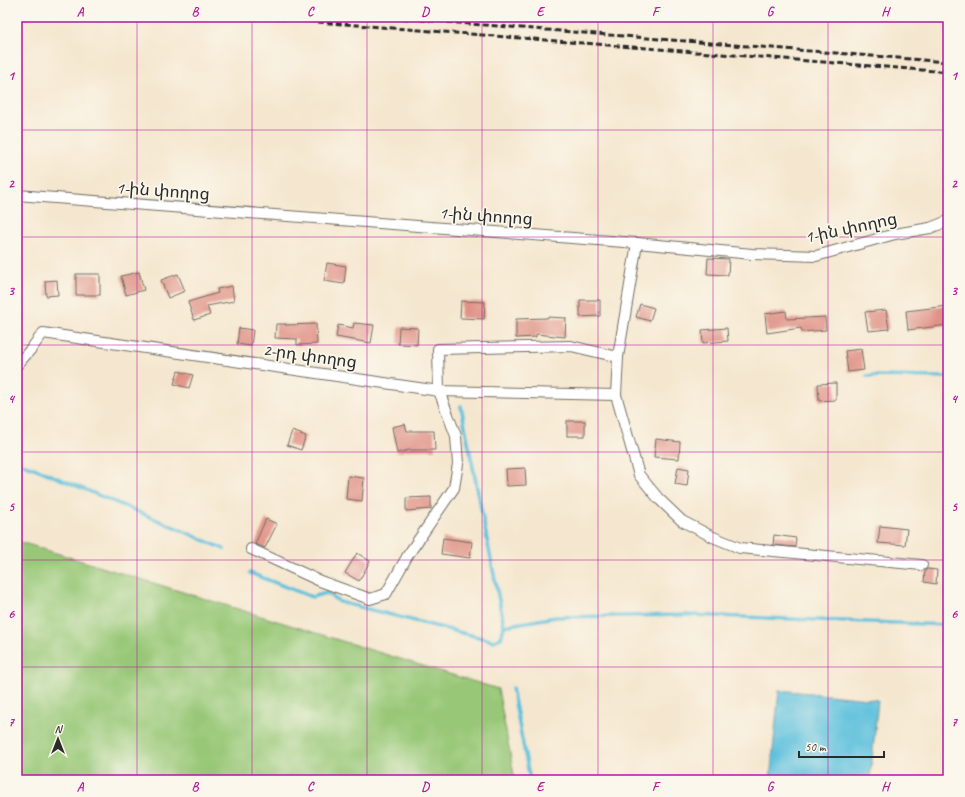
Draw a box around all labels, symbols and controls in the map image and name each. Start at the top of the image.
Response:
text: A [77,4,85,20]
text: B [192,4,200,20]
text: C [307,4,315,20]
text: D [421,4,430,20]
text: E [537,4,546,20]
text: F [652,4,661,20]
text: G [767,4,775,20]
text: H [881,4,891,20]
text: 1 [8,68,16,84]
text: 1 [951,68,959,84]
text: 2 [8,176,15,192]
text: 2 [951,176,958,192]
street label: 1-ին փողոց [116,177,210,205]
street label: 1-ին փողոց [439,202,533,230]
street label: 1-ին փողոց [803,208,899,248]
text: 3 [8,283,15,299]
text: 3 [951,283,958,299]
street label: 2-րդ փողոց [262,339,358,373]
text: 4 [8,391,16,407]
text: 4 [951,391,959,407]
text: 5 [8,499,15,515]
text: 5 [951,499,958,515]
text: 6 [8,606,15,622]
text: 6 [951,606,958,622]
text: 7 [8,714,15,730]
text: 7 [951,714,958,730]
north arrow [38,719,78,759]
text: N [55,722,64,736]
scale bar [799,733,884,759]
text: 50 m [805,739,827,755]
text: A [77,779,85,795]
text: B [192,779,200,795]
text: C [307,779,315,795]
text: D [421,779,430,795]
text: E [537,779,546,795]
text: F [652,779,661,795]
text: G [767,779,775,795]
text: H [881,779,891,795]

